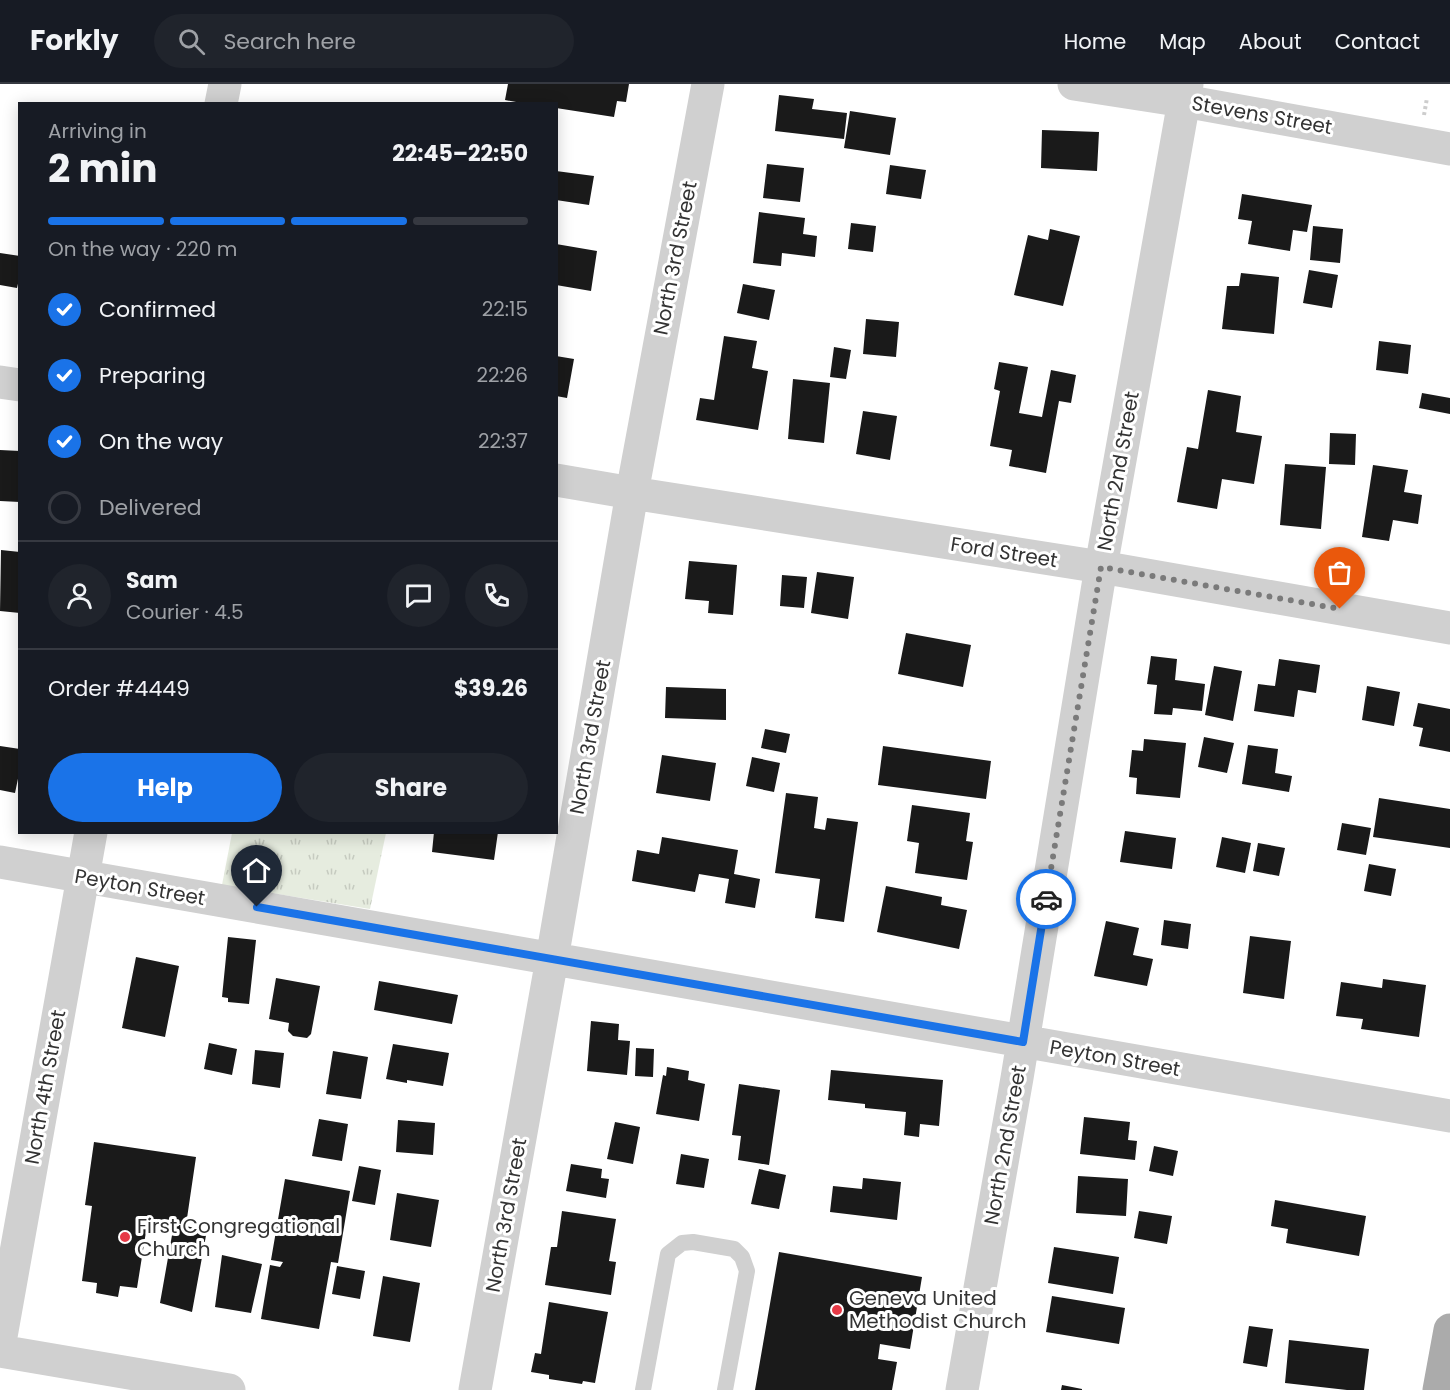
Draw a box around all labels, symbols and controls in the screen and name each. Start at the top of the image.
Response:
search box [154,14,574,68]
text: Forkly [30,21,118,60]
icon: search [175,25,208,58]
text: Search here [223,26,356,57]
text: Home [1064,27,1126,56]
text: Map [1159,27,1206,56]
text: About [1239,27,1302,56]
text: Contact [1335,27,1420,56]
street label: Stevens Street [1190,89,1334,141]
text: Arriving in [48,117,147,145]
text: 22:45–22:50 [392,138,528,169]
text: 2 min [48,141,158,196]
street label: North 3rd Street [646,179,704,337]
text: On the way · 220 m [48,235,237,263]
icon: check [48,293,81,326]
text: Confirmed [99,294,216,325]
text: 22:15 [482,295,528,323]
icon: check [48,359,81,392]
text: Preparing [99,360,206,391]
text: 22:26 [477,361,528,389]
street label: North 2nd Street [1090,389,1146,553]
icon: check [48,425,81,458]
text: On the way [99,426,223,457]
text: 22:37 [478,427,528,455]
text: Delivered [99,492,202,523]
street label: Ford Street [949,530,1059,574]
pin [1314,547,1365,609]
icon: bag [1323,556,1356,589]
button: person [48,564,111,627]
button: chat [387,564,450,627]
button: phone [465,564,528,627]
text: Sam [126,565,178,596]
text: Courier · 4.5 [126,598,244,626]
street label: North 3rd Street [563,658,617,816]
text: Order #4449 [48,673,190,704]
text: $39.26 [454,673,528,704]
button: Help [48,753,282,822]
button: Share [294,753,528,822]
pin [231,845,282,907]
icon: home [240,854,273,887]
street label: Peyton Street [73,862,207,912]
courier [1016,869,1076,929]
icon: car [1030,883,1063,916]
street label: North 4th Street [18,1008,72,1166]
street label: Peyton Street [1048,1033,1182,1083]
street label: North 2nd Street [977,1063,1033,1227]
street label: North 3rd Street [479,1136,533,1294]
place label: First Congregational Church [137,1212,340,1263]
marker: First Congregational Church [118,1230,132,1244]
place label: Geneva United Methodist Church [849,1284,1026,1335]
marker: Geneva United Methodist Church [830,1303,844,1317]

